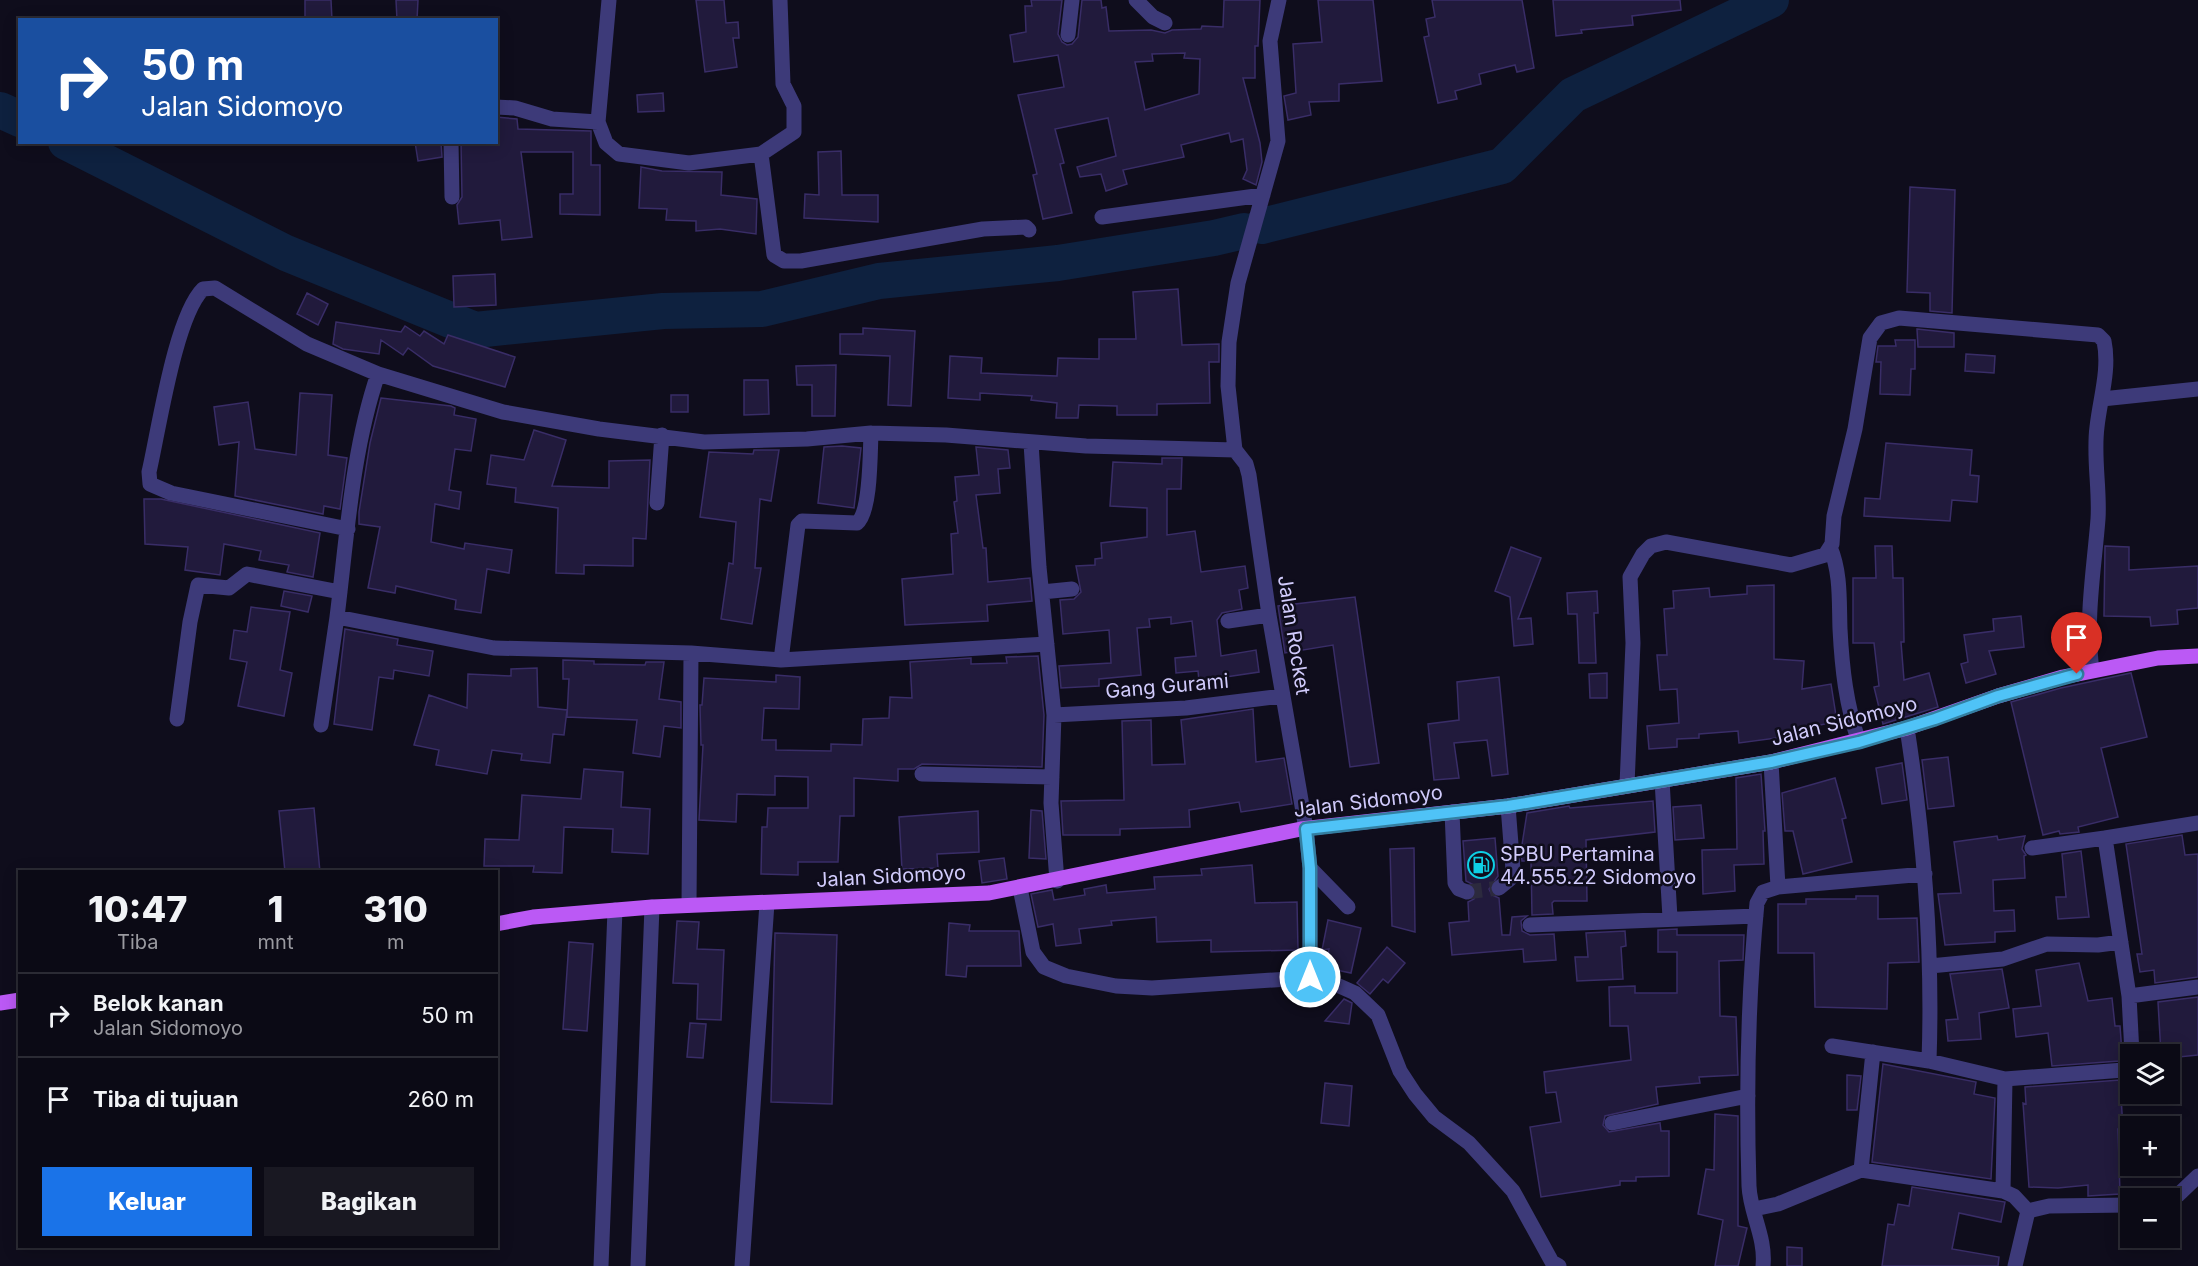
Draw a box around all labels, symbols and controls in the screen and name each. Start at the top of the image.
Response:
text: 50 m [141,39,244,90]
icon: right [42,42,120,120]
text: Jalan Sidomoyo [141,90,344,123]
street label: Jalan Rocket [1273,573,1315,697]
pin [2051,612,2102,674]
icon: arrive [2060,621,2093,654]
street label: Gang Gurami [1104,669,1230,703]
street label: Jalan Sidomoyo [1768,691,1920,751]
street label: Jalan Sidomoyo [1292,780,1444,822]
place label: SPBU Pertamina 44.555.22 Sidomoyo [1500,842,1696,889]
fuel station icon: SPBU Pertamina 44.555.22 Sidomoyo [1466,850,1496,880]
street label: Jalan Sidomoyo [815,860,967,892]
text: 10:47 [88,887,188,931]
text: 1 [268,887,283,931]
text: 310 [363,887,428,931]
text: Tiba [117,930,158,954]
text: mnt [258,930,293,954]
text: m [387,930,404,954]
position arrow [1278,945,1342,1009]
text: Belok kanan [93,990,224,1016]
icon: right [42,999,75,1032]
text: 50 m [421,1002,474,1028]
text: Jalan Sidomoyo [93,1016,243,1040]
map controls [2120,1044,2180,1248]
button: layers [2120,1044,2180,1104]
icon: arrive [42,1083,75,1116]
text: Tiba di tujuan [93,1086,239,1112]
text: 260 m [408,1086,474,1112]
button: + [2120,1116,2180,1176]
button: Keluar [42,1167,252,1236]
button: Bagikan [264,1167,474,1236]
button: − [2120,1188,2180,1248]

